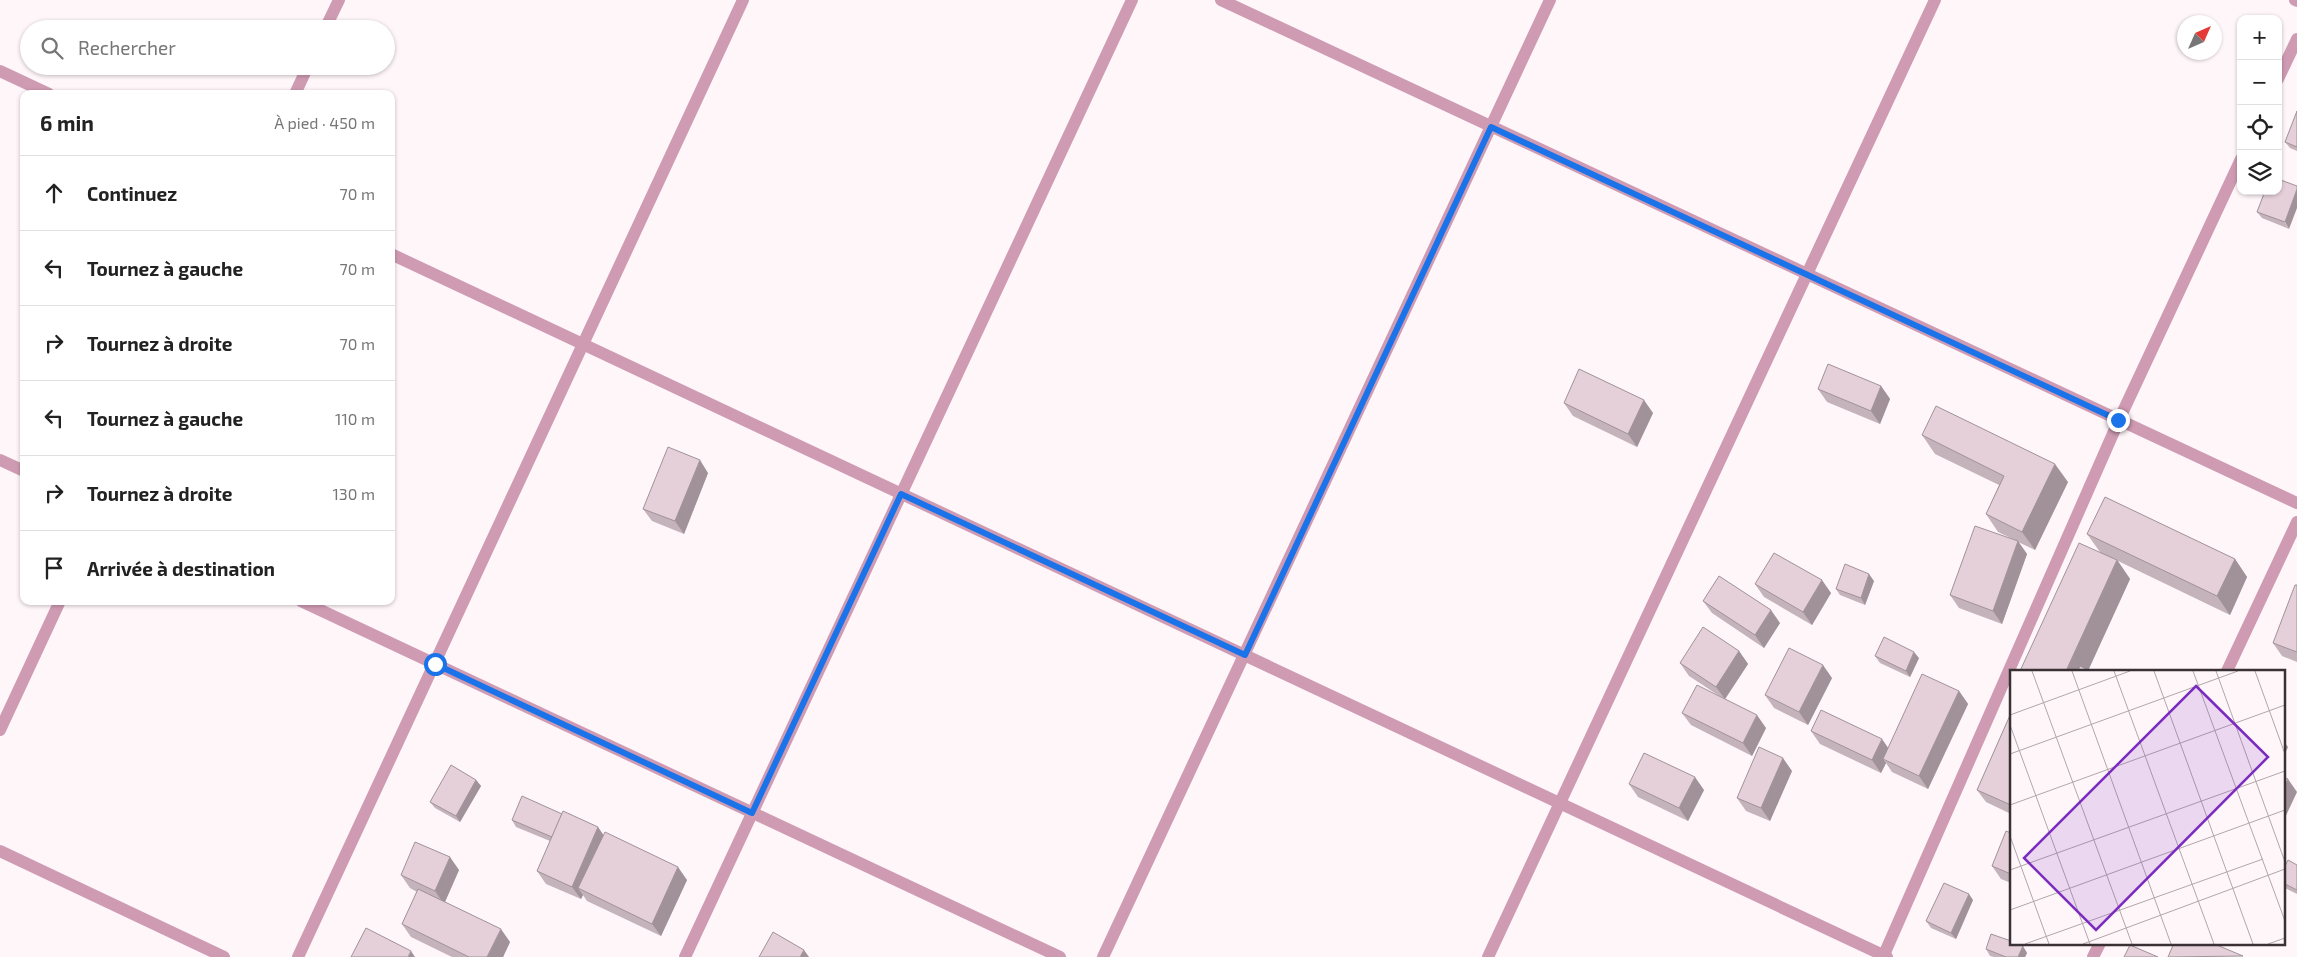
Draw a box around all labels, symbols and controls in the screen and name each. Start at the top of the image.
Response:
north arrow [2177,15,2222,60]
map controls [2237,15,2282,195]
button: + [2237,15,2282,60]
search box [20,20,395,75]
icon: search [38,34,66,62]
text: Rechercher [78,36,176,59]
button: − [2237,60,2282,105]
button: locate [2237,105,2282,150]
text: 6 min [40,110,94,135]
text: À pied · 450 m [274,113,375,132]
button: layers [2237,150,2282,195]
icon: ahead [40,179,68,207]
text: Continuez [87,182,177,205]
text: 70 m [340,184,375,203]
icon: left [40,254,68,282]
text: Tournez à gauche [87,257,243,280]
text: 70 m [340,259,375,278]
icon: right [40,329,68,357]
text: Tournez à droite [87,332,233,355]
text: 70 m [340,334,375,353]
icon: left [40,404,68,432]
text: Tournez à gauche [87,407,243,430]
text: 110 m [335,409,375,428]
route end [2107,409,2130,432]
icon: right [40,479,68,507]
text: Tournez à droite [87,482,233,505]
text: 130 m [333,484,375,503]
icon: arrive [40,554,68,582]
text: Arrivée à destination [87,557,275,580]
route start [424,653,447,676]
inset map [2010,670,2284,944]

